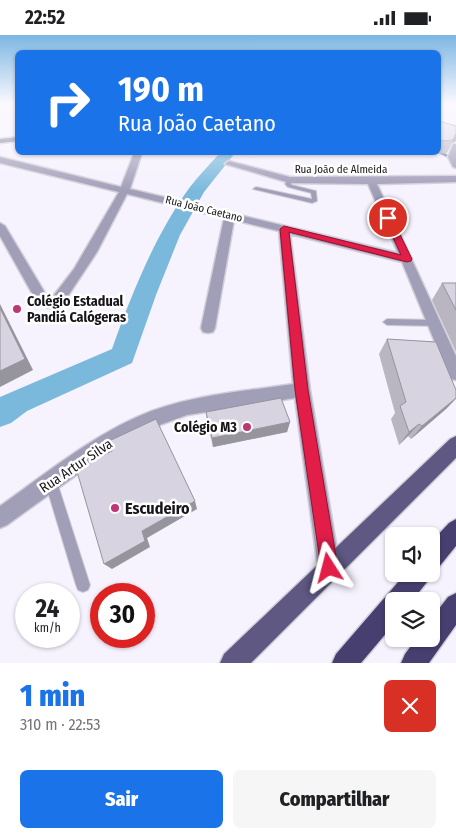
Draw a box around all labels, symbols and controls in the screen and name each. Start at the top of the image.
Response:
text: 22:52 [25,6,65,29]
text: 190 m [118,68,204,110]
icon: right [35,70,100,135]
text: Rua João Caetano [118,110,276,137]
street label: Rua João de Almeida [295,163,387,176]
street label: Rua João Caetano [164,193,244,225]
pin [367,197,409,239]
icon: arrive [374,204,402,232]
place label: Colégio Estadual Pandiá Calógeras [27,293,126,326]
marker: Colégio Estadual Pandiá Calógeras [11,303,23,315]
place label: Colégio M3 [174,419,237,436]
marker: Colégio M3 [241,421,253,433]
street label: Rua Artur Silva [36,435,116,497]
place label: Escudeiro [125,499,190,518]
marker: Escudeiro [109,502,121,514]
map controls [385,527,440,647]
button: sound [385,527,440,582]
position arrow [302,541,354,593]
speed limit sign: 30 [90,583,155,648]
button: layers [385,592,440,647]
text: 24 [36,594,59,624]
text: km/h [34,621,61,635]
text: 1 min [20,678,85,714]
button: close [384,680,436,732]
text: 310 m · 22:53 [20,715,100,734]
button: Sair [20,770,223,828]
button: Compartilhar [233,770,436,828]

